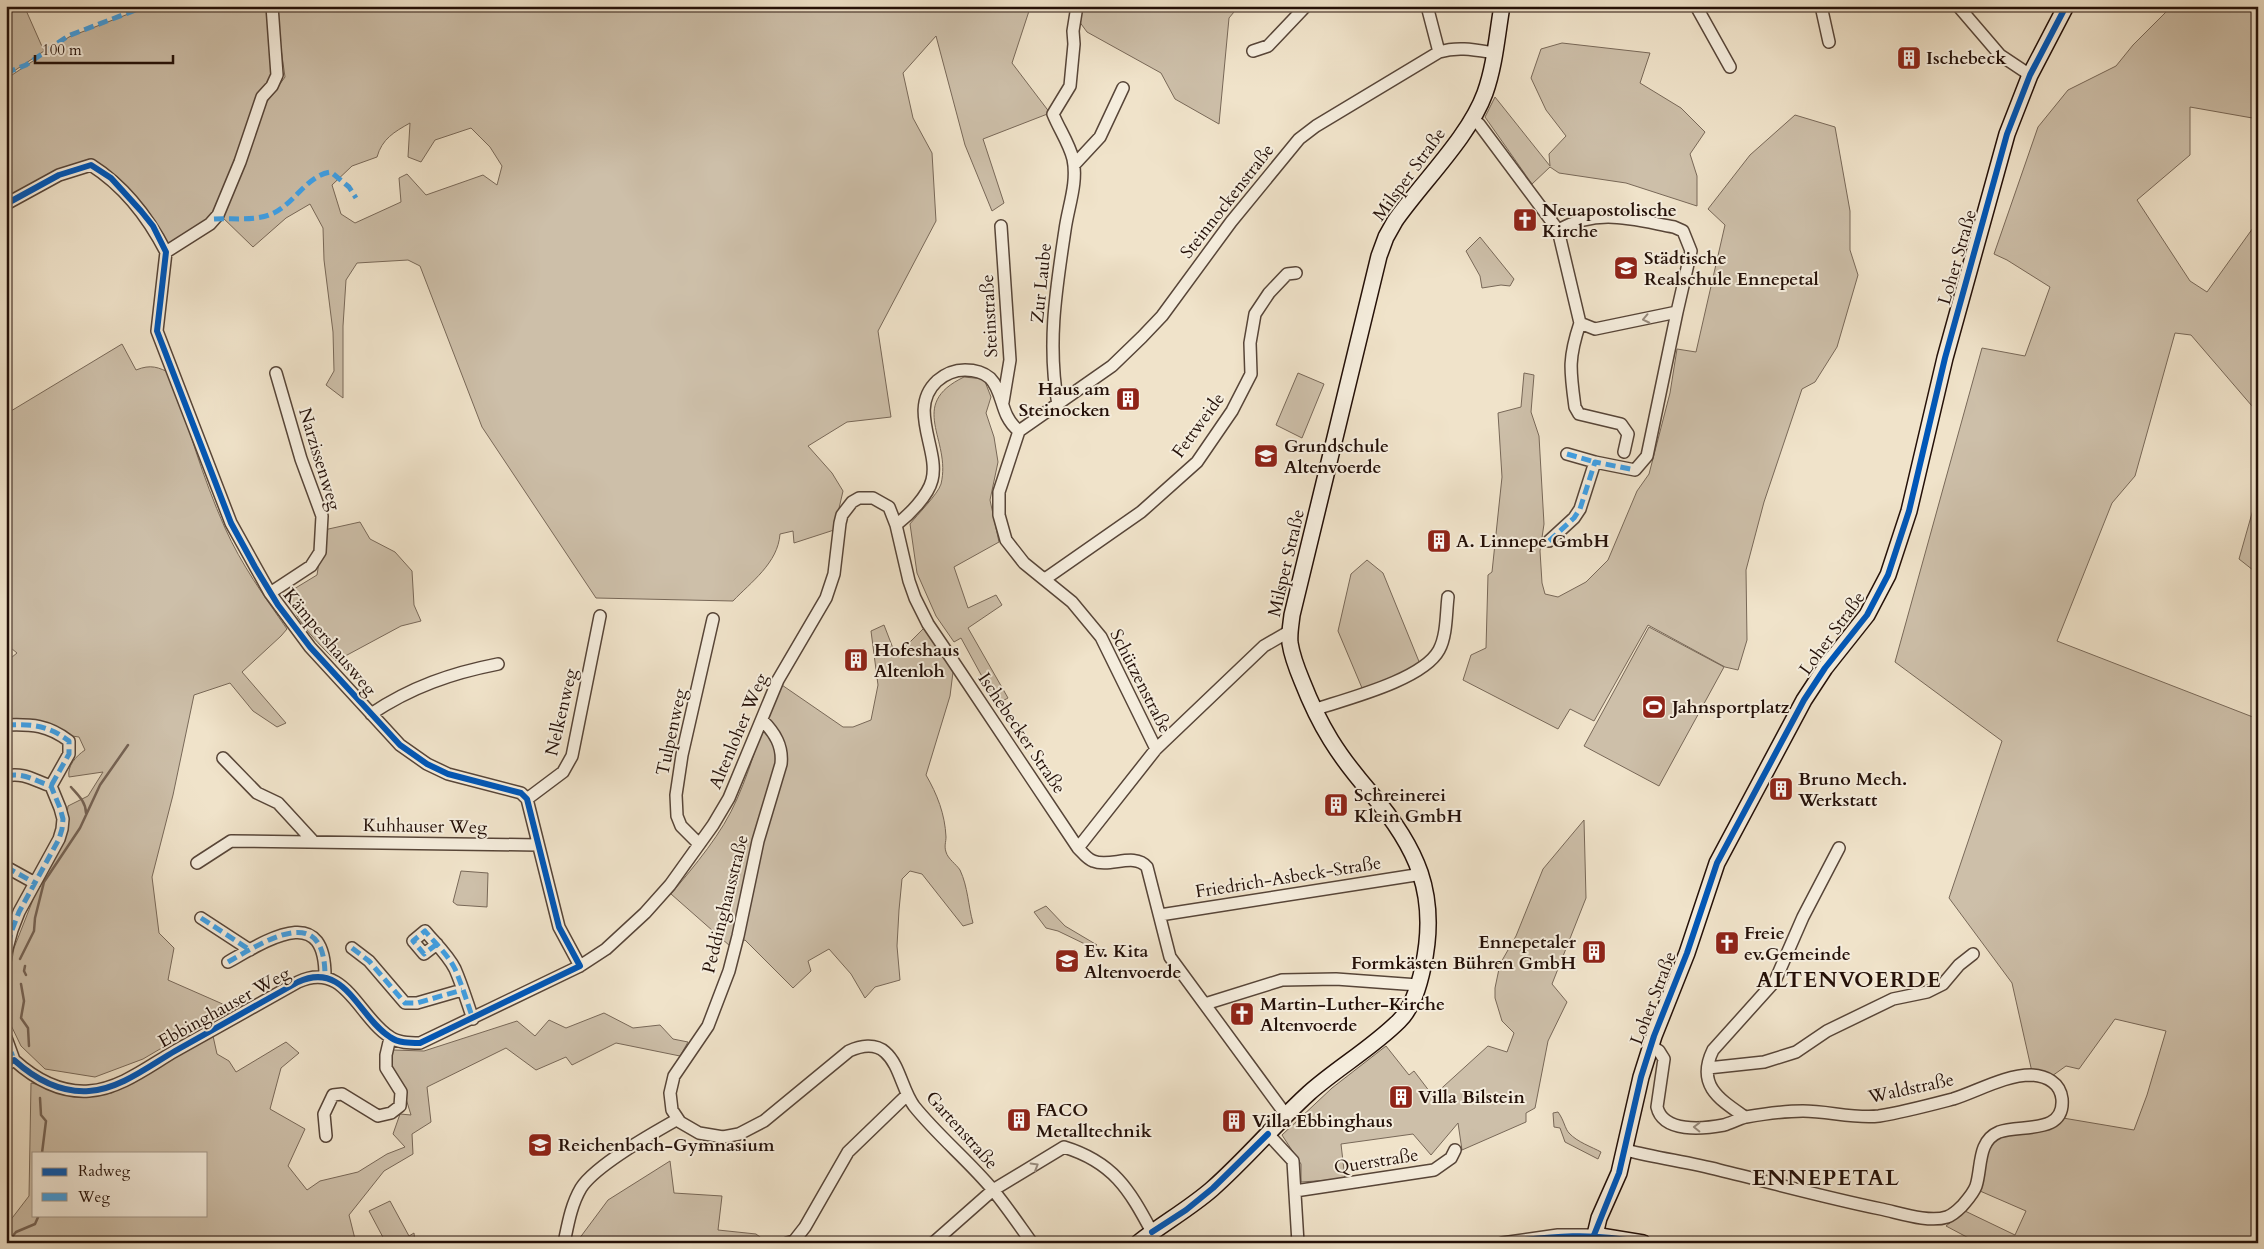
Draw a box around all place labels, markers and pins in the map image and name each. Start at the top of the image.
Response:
building icon: Ischebeck [1896,45,1922,71]
place label: Ischebeck [1926,46,2007,71]
place label: Neuapostolische Kirche [1542,198,1677,244]
church icon: Neuapostolische Kirche [1512,207,1538,233]
place label: Städtische Realschule Ennepetal [1644,246,1819,292]
school or university icon: Städtische Realschule Ennepetal [1613,255,1639,281]
place label: Haus am Steinocken [1019,377,1110,423]
building icon: Haus am Steinocken [1115,386,1141,412]
place label: Grundschule Altenvoerde [1284,434,1389,480]
school or university icon: Grundschule Altenvoerde [1253,443,1279,469]
building icon: A. Linnepe GmbH [1426,528,1452,554]
place label: A. Linnepe GmbH [1456,529,1609,554]
place label: Hofeshaus Altenloh [874,638,959,684]
building icon: Hofeshaus Altenloh [843,647,869,673]
sports icon: Jahnsportplatz [1641,694,1667,720]
place label: Jahnsportplatz [1669,695,1790,720]
place label: Bruno Mech. Werkstatt [1797,767,1907,813]
building icon: Bruno Mech. Werkstatt [1768,776,1794,802]
place label: Schreinerei Klein GmbH [1354,783,1462,829]
building icon: Schreinerei Klein GmbH [1323,792,1349,818]
place label: Freie ev.Gemeinde [1744,921,1851,967]
place label: Ennepetaler Formkästen Bühren GmbH [1351,930,1577,976]
church icon: Freie ev.Gemeinde [1714,930,1740,956]
place label: Ev. Kita Altenvoerde [1084,939,1181,985]
building icon: Ennepetaler Formkästen Bühren GmbH [1581,939,1607,965]
school or university icon: Ev. Kita Altenvoerde [1054,948,1080,974]
place label: Martin-Luther-Kirche Altenvoerde [1260,992,1445,1038]
church icon: Martin-Luther-Kirche Altenvoerde [1229,1001,1255,1027]
building icon: Villa Bilstein [1388,1084,1414,1110]
place label: Villa Bilstein [1418,1085,1525,1110]
place label: FACO Metalltechnik [1036,1098,1153,1144]
building icon: FACO Metalltechnik [1006,1107,1032,1133]
building icon: Villa Ebbinghaus [1221,1108,1247,1134]
place label: Villa Ebbinghaus [1252,1109,1393,1134]
school or university icon: Reichenbach-Gymnasium [527,1132,553,1158]
place label: Reichenbach-Gymnasium [558,1133,775,1158]

